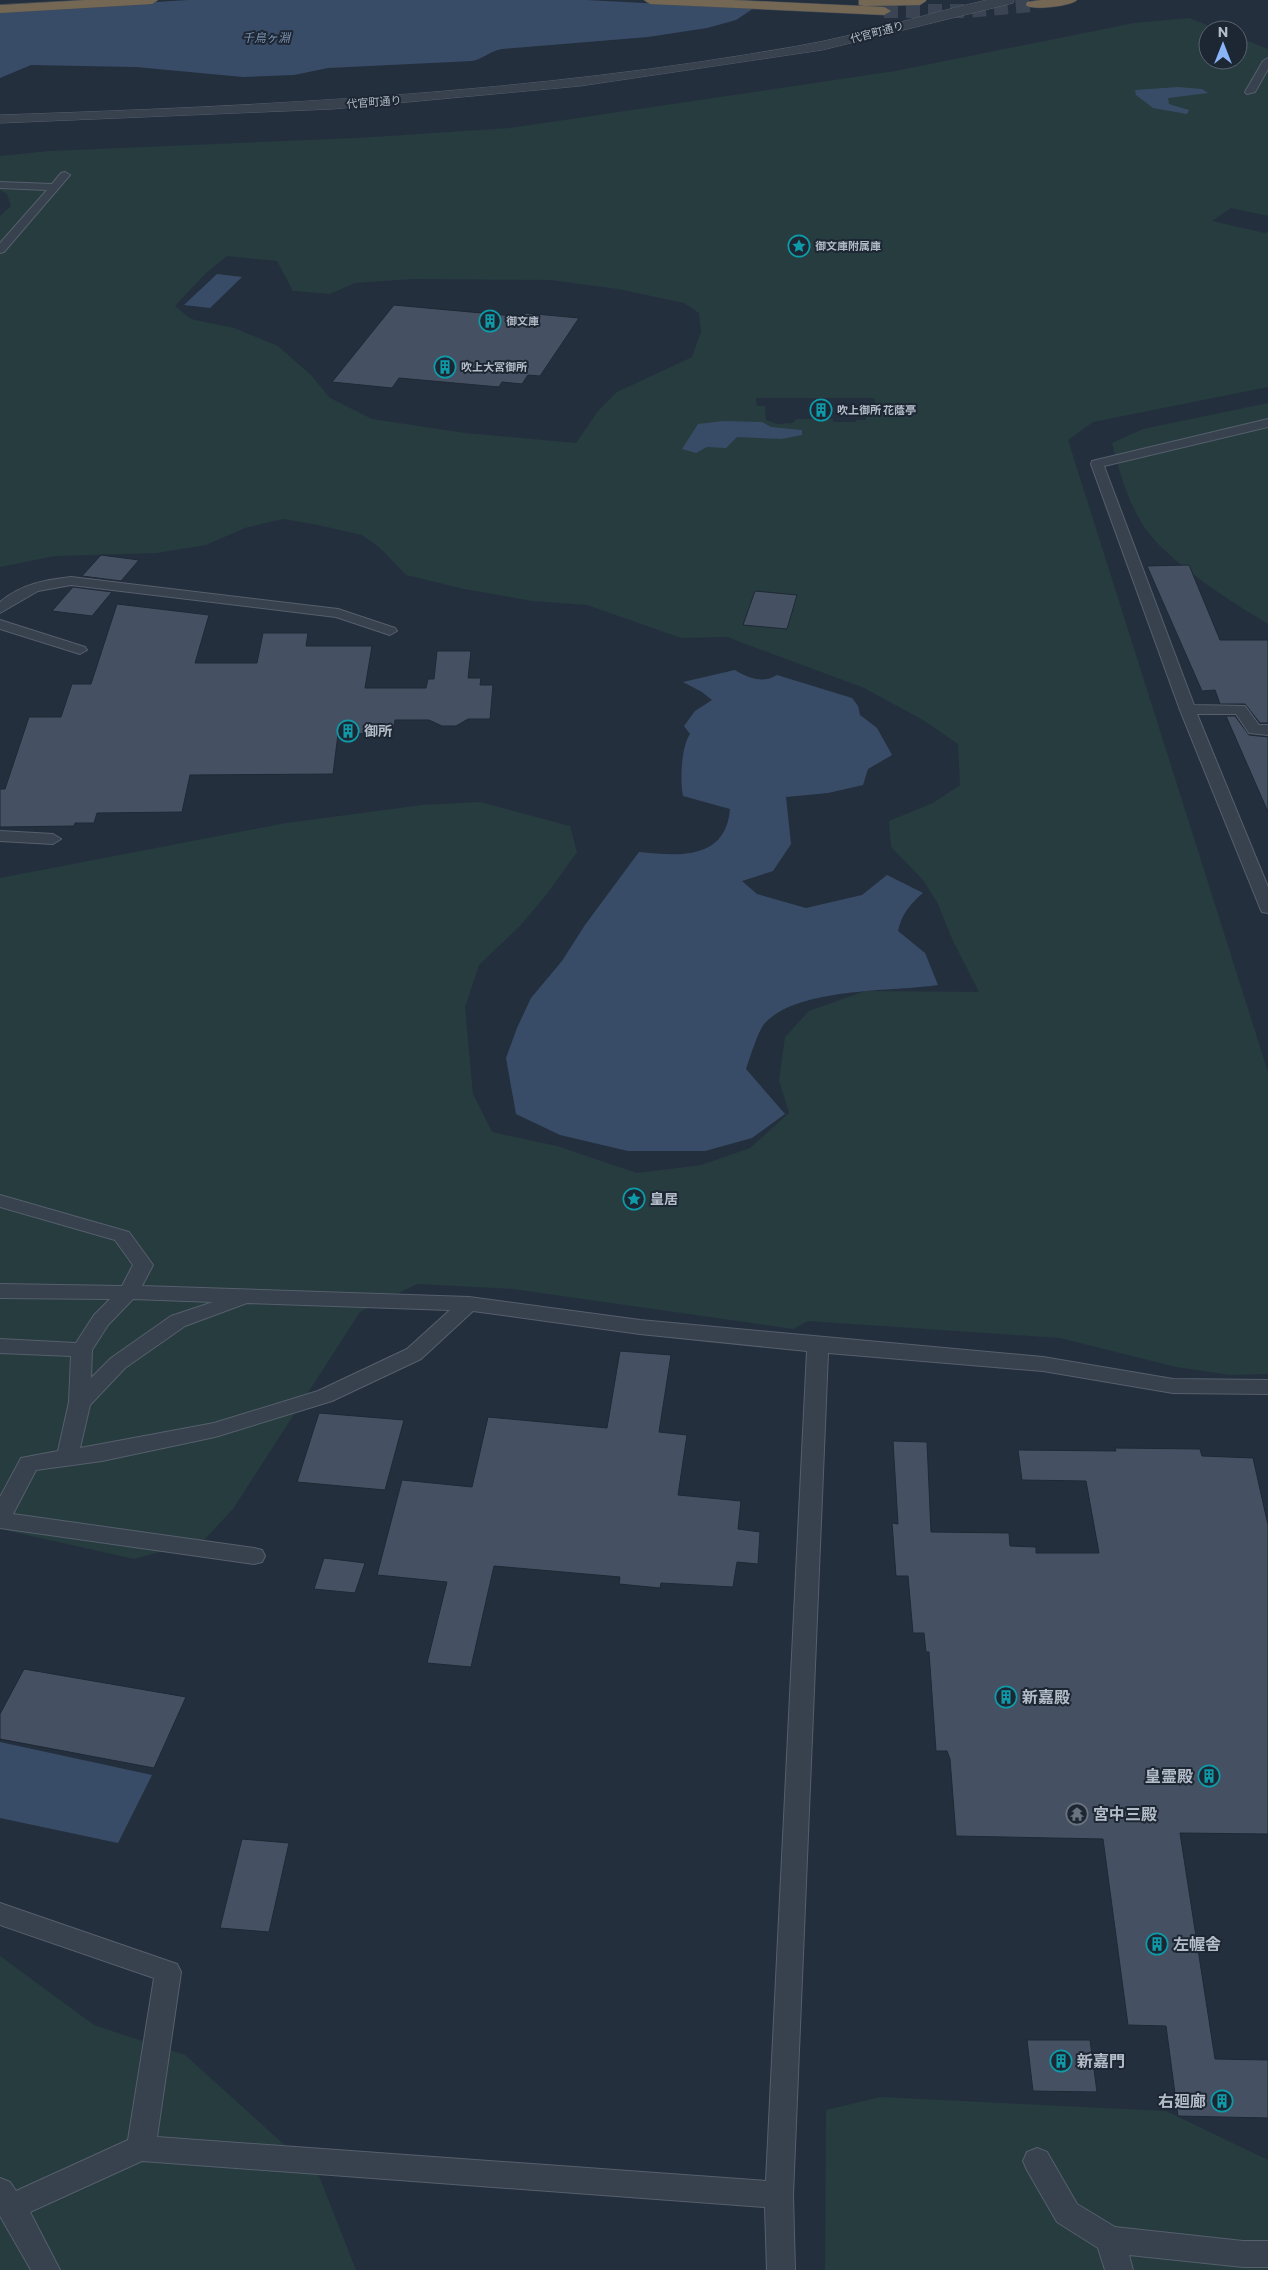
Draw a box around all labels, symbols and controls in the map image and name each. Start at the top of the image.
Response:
street label: 代官町通り [849,18,905,45]
north arrow [1198,20,1248,70]
text: N [1218,23,1228,40]
water label: 千鳥ヶ淵 [242,30,292,44]
street label: 代官町通り [346,93,402,110]
place icon: 御文庫附属庫 [787,234,811,258]
place label: 御文庫附属庫 [815,239,881,252]
building icon: 御文庫 [478,309,502,333]
place label: 御文庫 [506,314,539,327]
building icon: 吹上大宮御所 [433,355,457,379]
place label: 吹上大宮御所 [461,360,527,373]
building icon: 吹上御所 花蔭亭 [809,398,833,422]
place label: 吹上御所 花蔭亭 [837,403,916,416]
building icon: 御所 [336,719,360,743]
place label: 御所 [364,722,392,739]
place icon: 皇居 [622,1187,646,1211]
place label: 皇居 [650,1190,678,1207]
building icon: 新嘉殿 [994,1685,1018,1709]
place label: 新嘉殿 [1022,1687,1070,1706]
building icon: 皇霊殿 [1197,1764,1221,1788]
place label: 皇霊殿 [1145,1766,1193,1785]
temple icon: 宮中三殿 [1065,1802,1089,1826]
place label: 宮中三殿 [1093,1804,1157,1823]
building icon: 左幄舎 [1145,1932,1169,1956]
place label: 左幄舎 [1173,1934,1221,1953]
building icon: 新嘉門 [1049,2049,1073,2073]
place label: 新嘉門 [1077,2051,1125,2070]
building icon: 右廻廊 [1210,2089,1234,2113]
place label: 右廻廊 [1158,2091,1206,2110]

